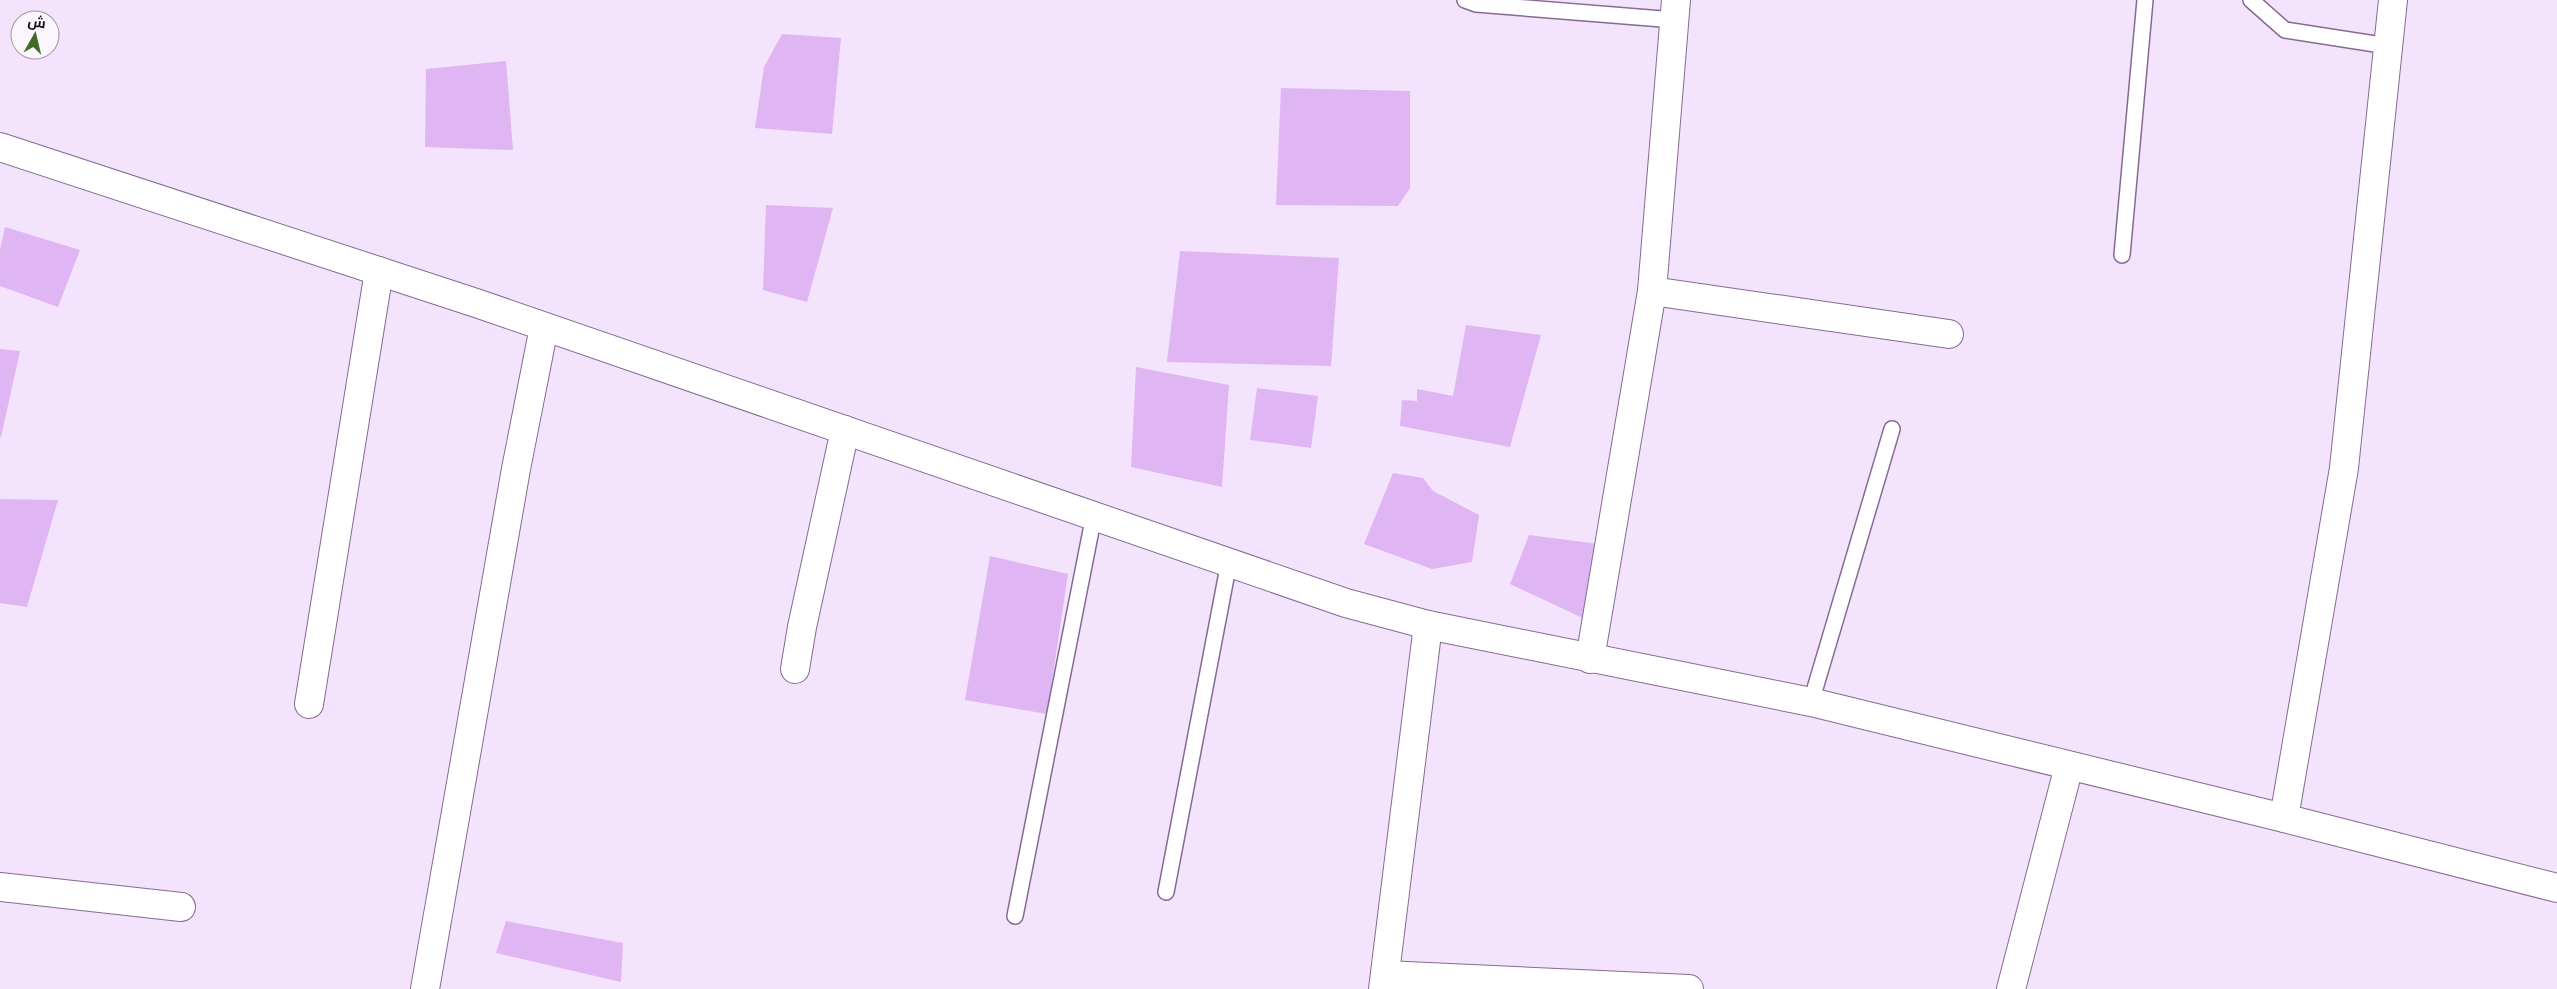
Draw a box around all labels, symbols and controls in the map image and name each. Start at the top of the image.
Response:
north arrow [10,10,60,60]
text: ش [27,12,47,32]

